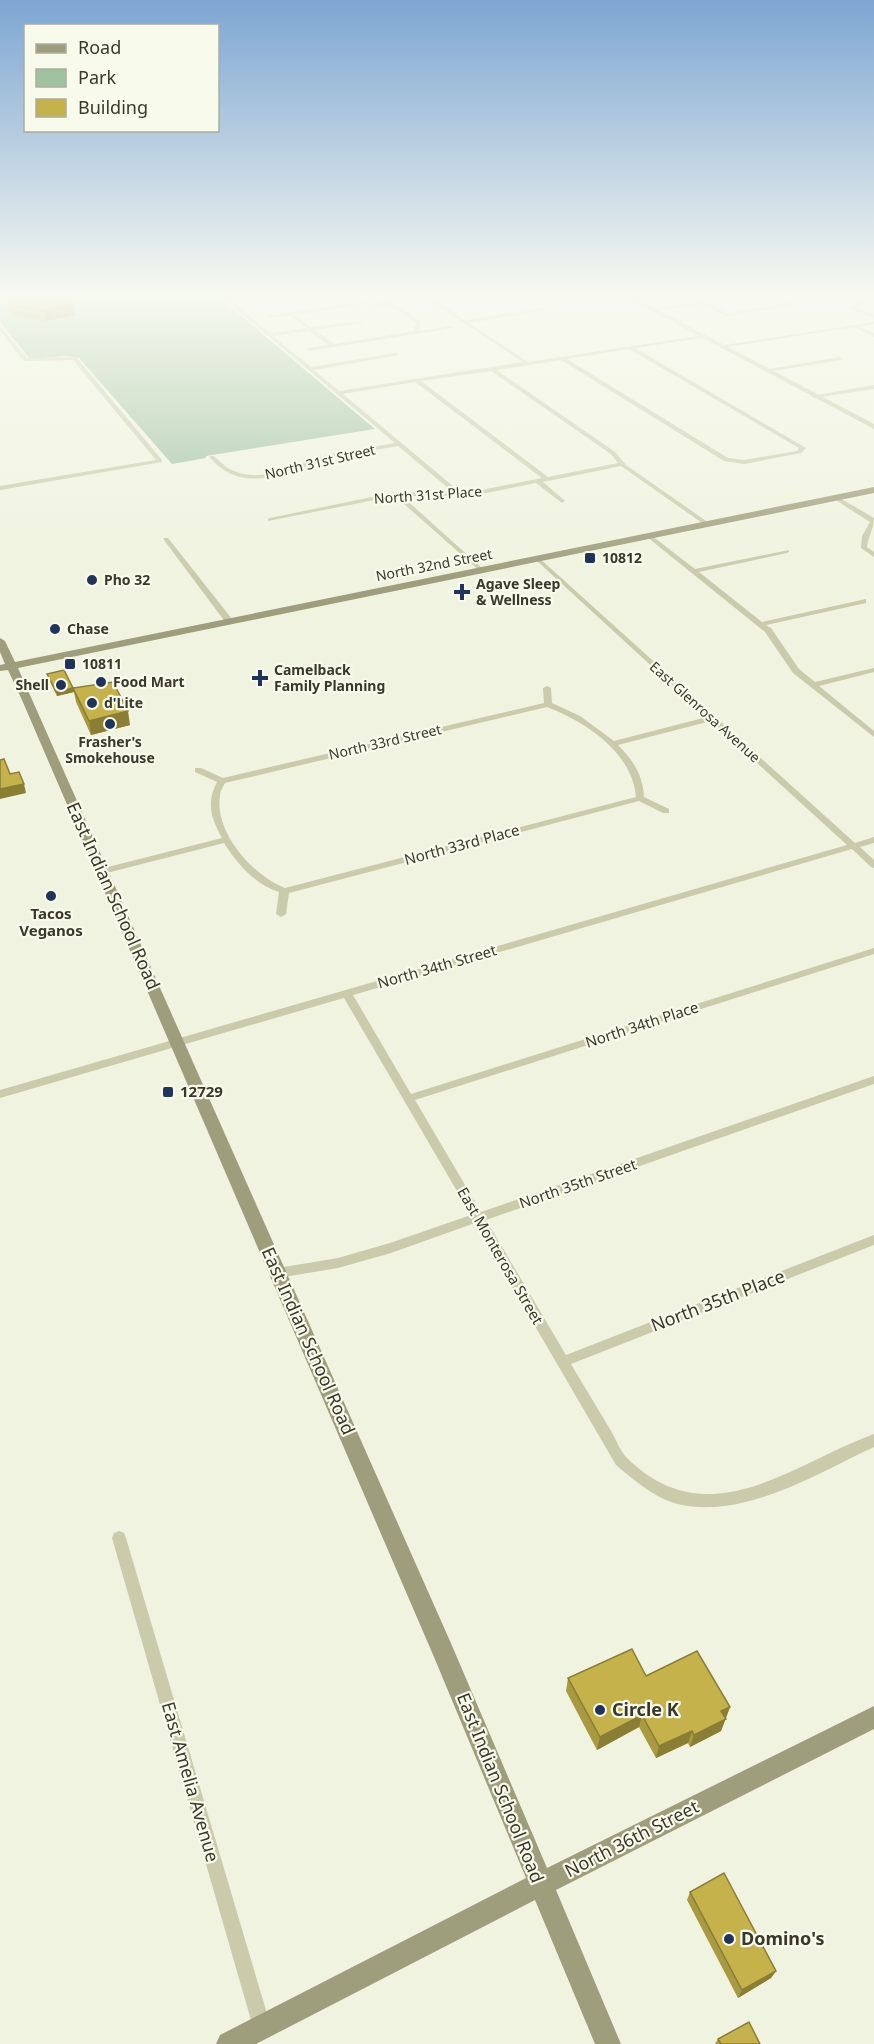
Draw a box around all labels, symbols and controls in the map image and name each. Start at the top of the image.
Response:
legend [24,24,219,132]
text: Road [78,35,121,59]
text: Park [78,65,116,89]
text: Building [78,95,148,119]
street label: North 31st Street [263,440,377,483]
street label: North 31st Place [373,481,483,508]
street label: North 32nd Street [374,544,494,585]
place label: 10812 [602,548,642,567]
marker: 10812 [583,551,597,565]
place label: Pho 32 [104,570,150,589]
marker: Pho 32 [85,573,99,587]
place label: Agave Sleep & Wellness [476,574,561,609]
marker: Agave Sleep & Wellness [453,583,471,601]
place label: Chase [67,619,109,638]
marker: Chase [48,622,62,636]
place label: 10811 [82,654,122,673]
marker: 10811 [63,657,77,671]
street label: East Glenrosa Avenue [646,657,765,767]
place label: Camelback Family Planning [274,660,385,695]
marker: Camelback Family Planning [251,669,269,687]
place label: Food Mart [113,672,185,691]
place label: Shell [15,675,49,694]
marker: Food Mart [94,675,108,689]
marker: Shell [54,678,68,692]
place label: d'Lite [104,693,143,712]
marker: d'Lite [85,696,99,710]
marker: Frasher's Smokehouse [103,717,117,731]
street label: North 33rd Street [327,719,443,764]
place label: Frasher's Smokehouse [65,732,155,767]
street label: East Indian School Road [62,798,166,993]
street label: North 33rd Place [402,819,522,869]
marker: Tacos Veganos [44,889,58,903]
place label: Tacos Veganos [19,903,83,940]
street label: North 34th Street [375,939,499,993]
street label: North 34th Place [582,996,701,1052]
place label: 12729 [180,1081,223,1101]
marker: 12729 [161,1085,175,1099]
street label: North 35th Street [516,1153,640,1213]
street label: East Monterosa Street [453,1183,549,1328]
street label: East Indian School Road [257,1243,361,1438]
street label: North 35th Place [647,1263,788,1337]
street label: East Indian School Road [452,1689,550,1886]
place label: Circle K [612,1697,679,1721]
street label: East Amelia Avenue [157,1699,225,1865]
marker: Circle K [593,1703,607,1717]
street label: North 36th Street [560,1794,703,1882]
place label: Domino's [741,1926,824,1950]
marker: Domino's [722,1932,736,1946]

